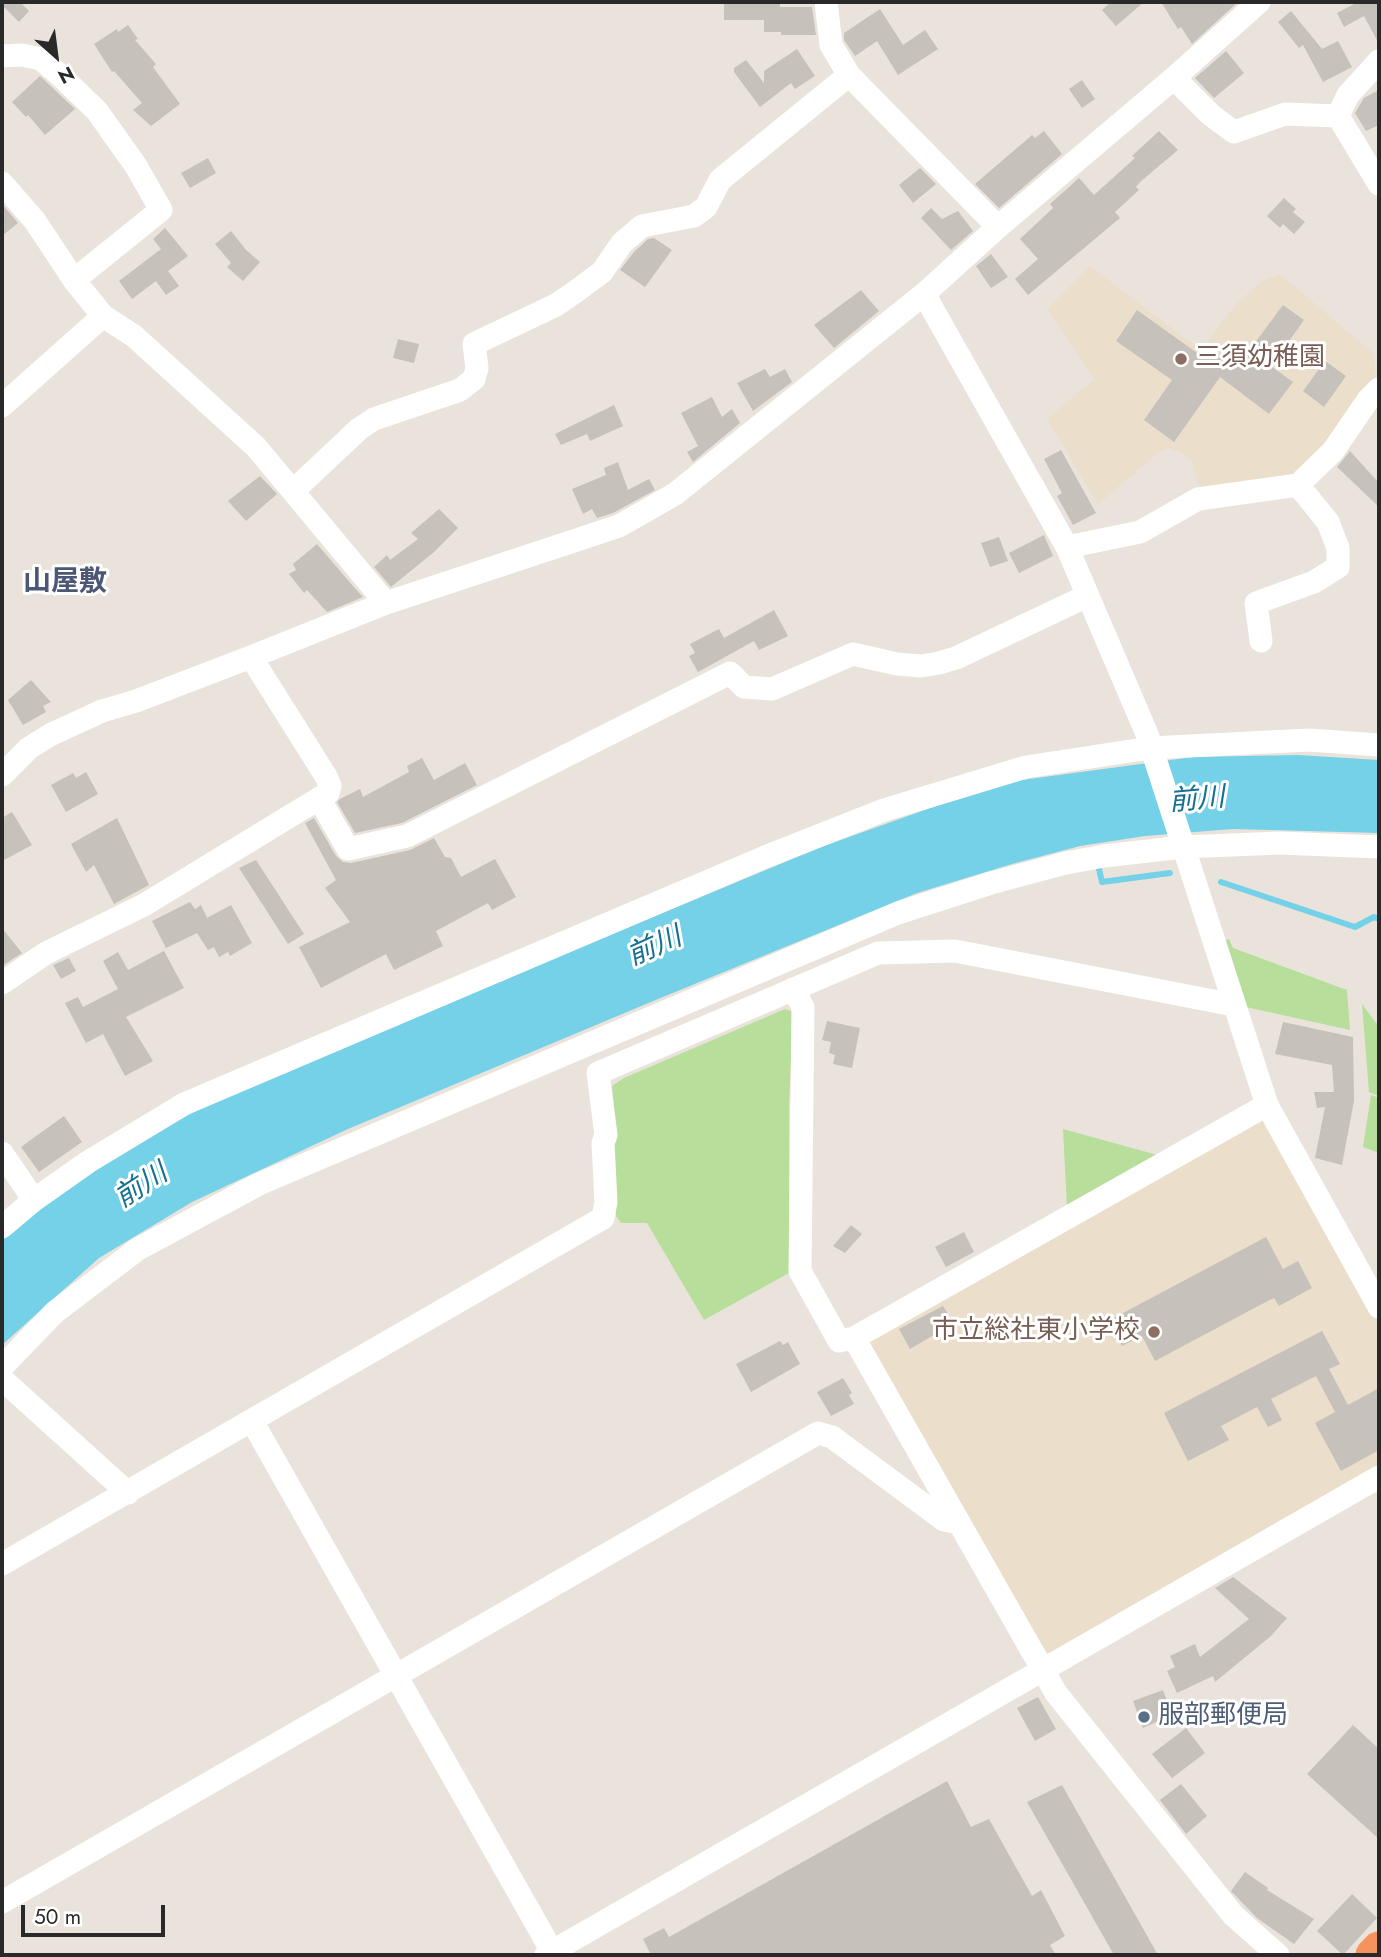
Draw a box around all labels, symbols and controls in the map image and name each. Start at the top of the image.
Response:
north arrow [21,21,91,91]
text: N [53,60,79,90]
place label: 三須幼稚園 [1195,343,1325,375]
marker: 三須幼稚園 [1173,351,1189,367]
district label: 山屋敷 [23,566,107,600]
water label: 前川 [1168,782,1226,820]
water label: 前川 [623,921,687,975]
water label: 前川 [109,1158,175,1216]
place label: 市立総社東小学校 [932,1316,1140,1348]
marker: 市立総社東小学校 [1146,1324,1162,1340]
place label: 服部郵便局 [1158,1701,1288,1733]
marker: 服部郵便局 [1136,1709,1152,1725]
scale bar [24,1890,168,1934]
text: 50 m [34,1902,81,1932]

